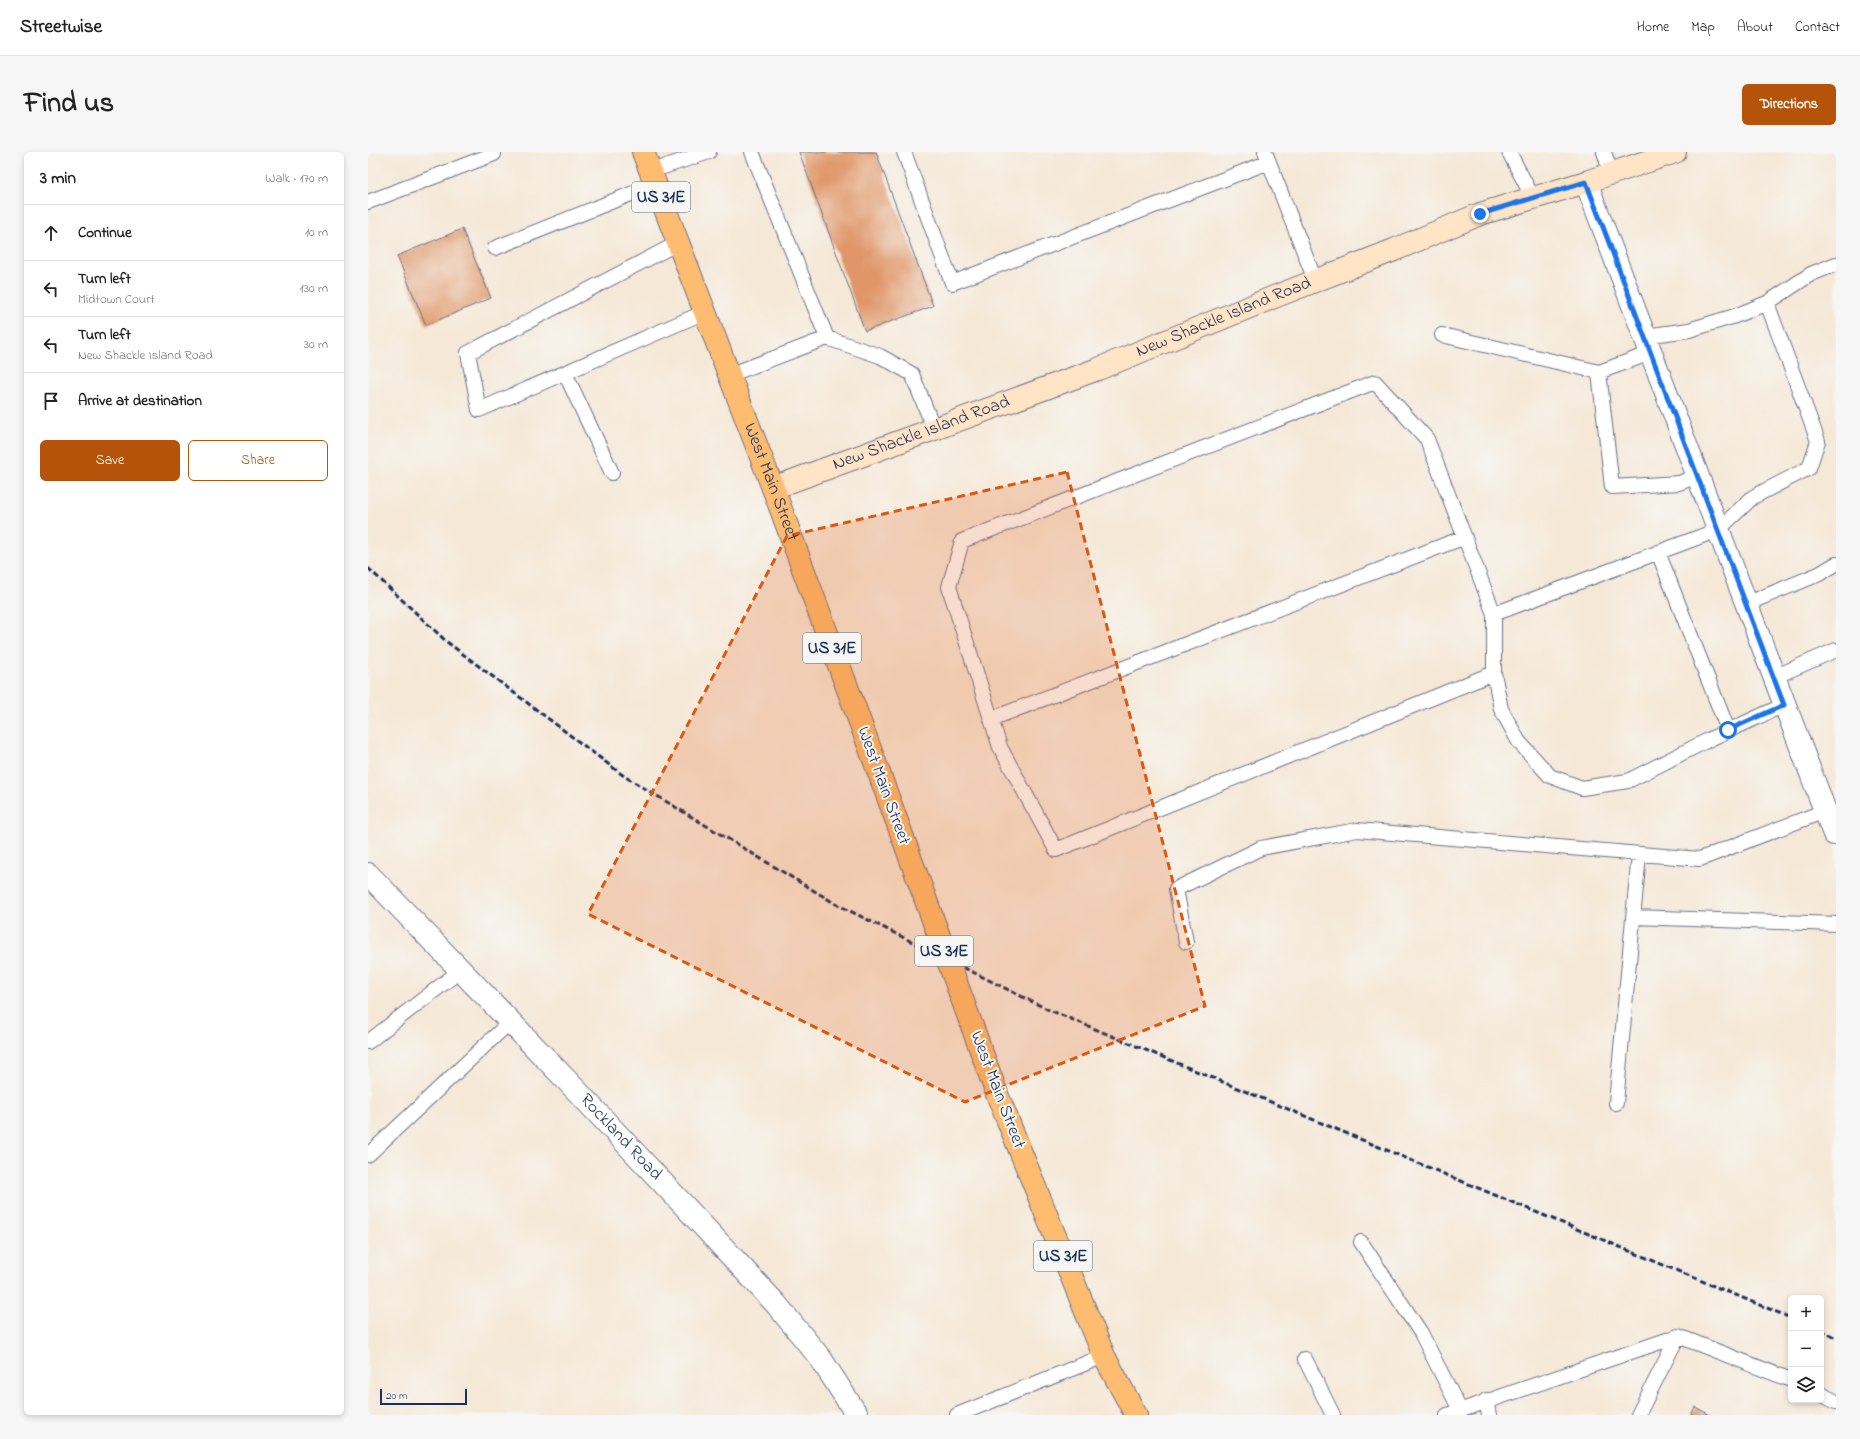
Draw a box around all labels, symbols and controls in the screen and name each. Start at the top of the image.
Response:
text: Streetwise [20,14,102,41]
text: Home [1637,17,1669,38]
text: Map [1691,17,1715,38]
text: About [1737,17,1773,38]
text: Contact [1795,17,1840,38]
text: Find us [24,84,114,125]
button: Directions [1742,84,1836,125]
text: 3 min [40,166,76,191]
text: Walk · 170 m [265,169,328,188]
road number: US 31E [632,182,690,212]
route end [1471,205,1489,223]
icon: ahead [40,222,62,244]
text: Continue [78,222,132,244]
text: 10 m [305,223,328,242]
text: Turn left [78,268,131,290]
street label: New Shackle Island Road [1132,271,1315,365]
icon: left [40,278,62,300]
text: 130 m [300,279,328,298]
text: Midtown Court [78,290,155,309]
text: Turn left [78,324,131,346]
icon: left [40,334,62,356]
text: 30 m [304,335,328,354]
text: New Shackle Island Road [78,346,213,365]
street label: New Shackle Island Road [829,389,1014,478]
icon: arrive [40,390,62,412]
text: Arrive at destination [78,390,202,412]
street label: West Main Street [736,419,805,545]
button: Save [40,440,180,481]
button: Share [188,440,328,481]
road number: US 31E [803,633,861,663]
route start [1719,721,1737,739]
street label: West Main Street [850,723,916,849]
road number: US 31E [915,936,973,966]
street label: West Main Street [963,1027,1031,1153]
street label: Rockland Road [573,1088,668,1187]
road number: US 31E [1034,1241,1092,1271]
map controls [1788,1295,1824,1403]
button: + [1788,1295,1824,1331]
button: − [1788,1331,1824,1367]
button: layers [1788,1367,1824,1403]
scale bar [380,1387,467,1406]
text: 20 m [386,1388,408,1404]

